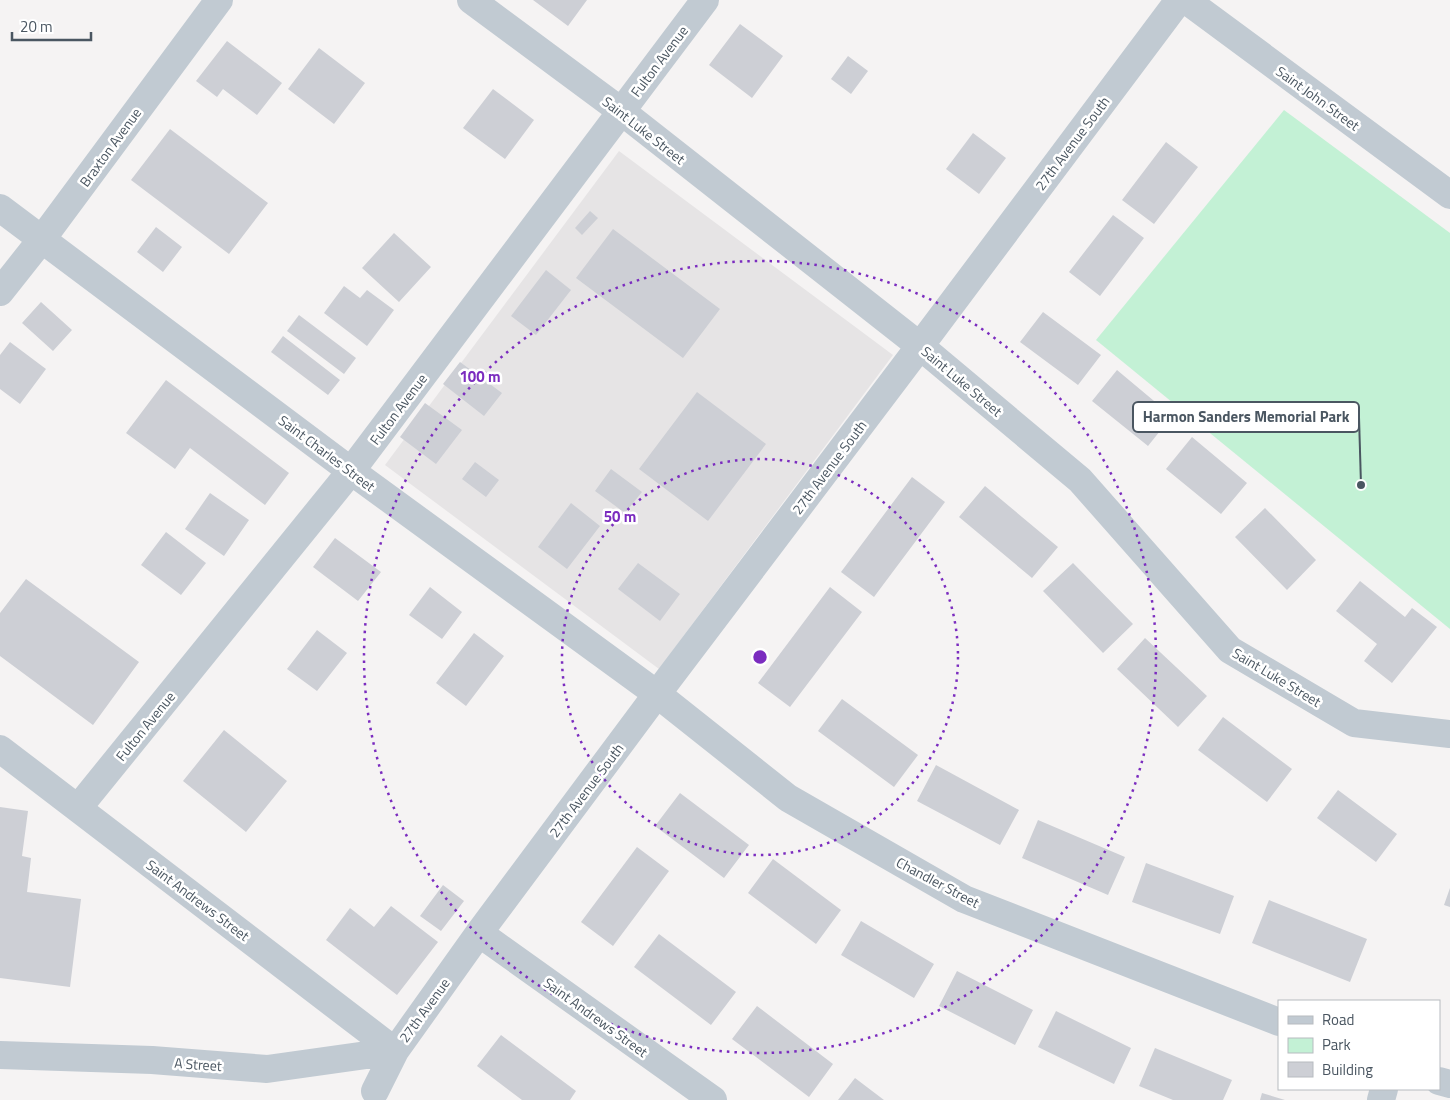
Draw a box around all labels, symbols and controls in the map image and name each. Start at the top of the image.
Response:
scale bar [12,10,91,42]
text: 20 m [20,15,53,38]
street label: Fulton Avenue [625,21,693,101]
street label: Saint John Street [1272,60,1364,136]
street label: Saint Luke Street [598,91,690,169]
street label: 27th Avenue South [1030,92,1114,194]
street label: Braxton Avenue [74,103,146,191]
street label: Saint Luke Street [917,341,1007,421]
text: 100 m [459,365,501,388]
street label: Fulton Avenue [364,369,432,449]
callout: Harmon Sanders Memorial Park [1133,402,1359,432]
text: Harmon Sanders Memorial Park [1143,405,1350,428]
street label: Saint Charles Street [274,410,380,496]
street label: 27th Avenue South [787,416,871,518]
text: 50 m [604,505,636,528]
street label: Saint Luke Street [1229,642,1325,712]
centre of rings [751,648,769,666]
street label: Fulton Avenue [110,687,180,765]
street label: 27th Avenue South [544,739,628,841]
street label: Chandler Street [893,851,983,913]
street label: Saint Andrews Street [142,854,254,946]
street label: Saint Andrews Street [540,972,653,1062]
street label: 27th Avenue [393,973,455,1047]
legend [1278,1000,1440,1090]
text: Road [1322,1008,1354,1031]
text: Park [1322,1033,1351,1056]
street label: A Street [174,1052,223,1076]
text: Building [1322,1058,1373,1081]

